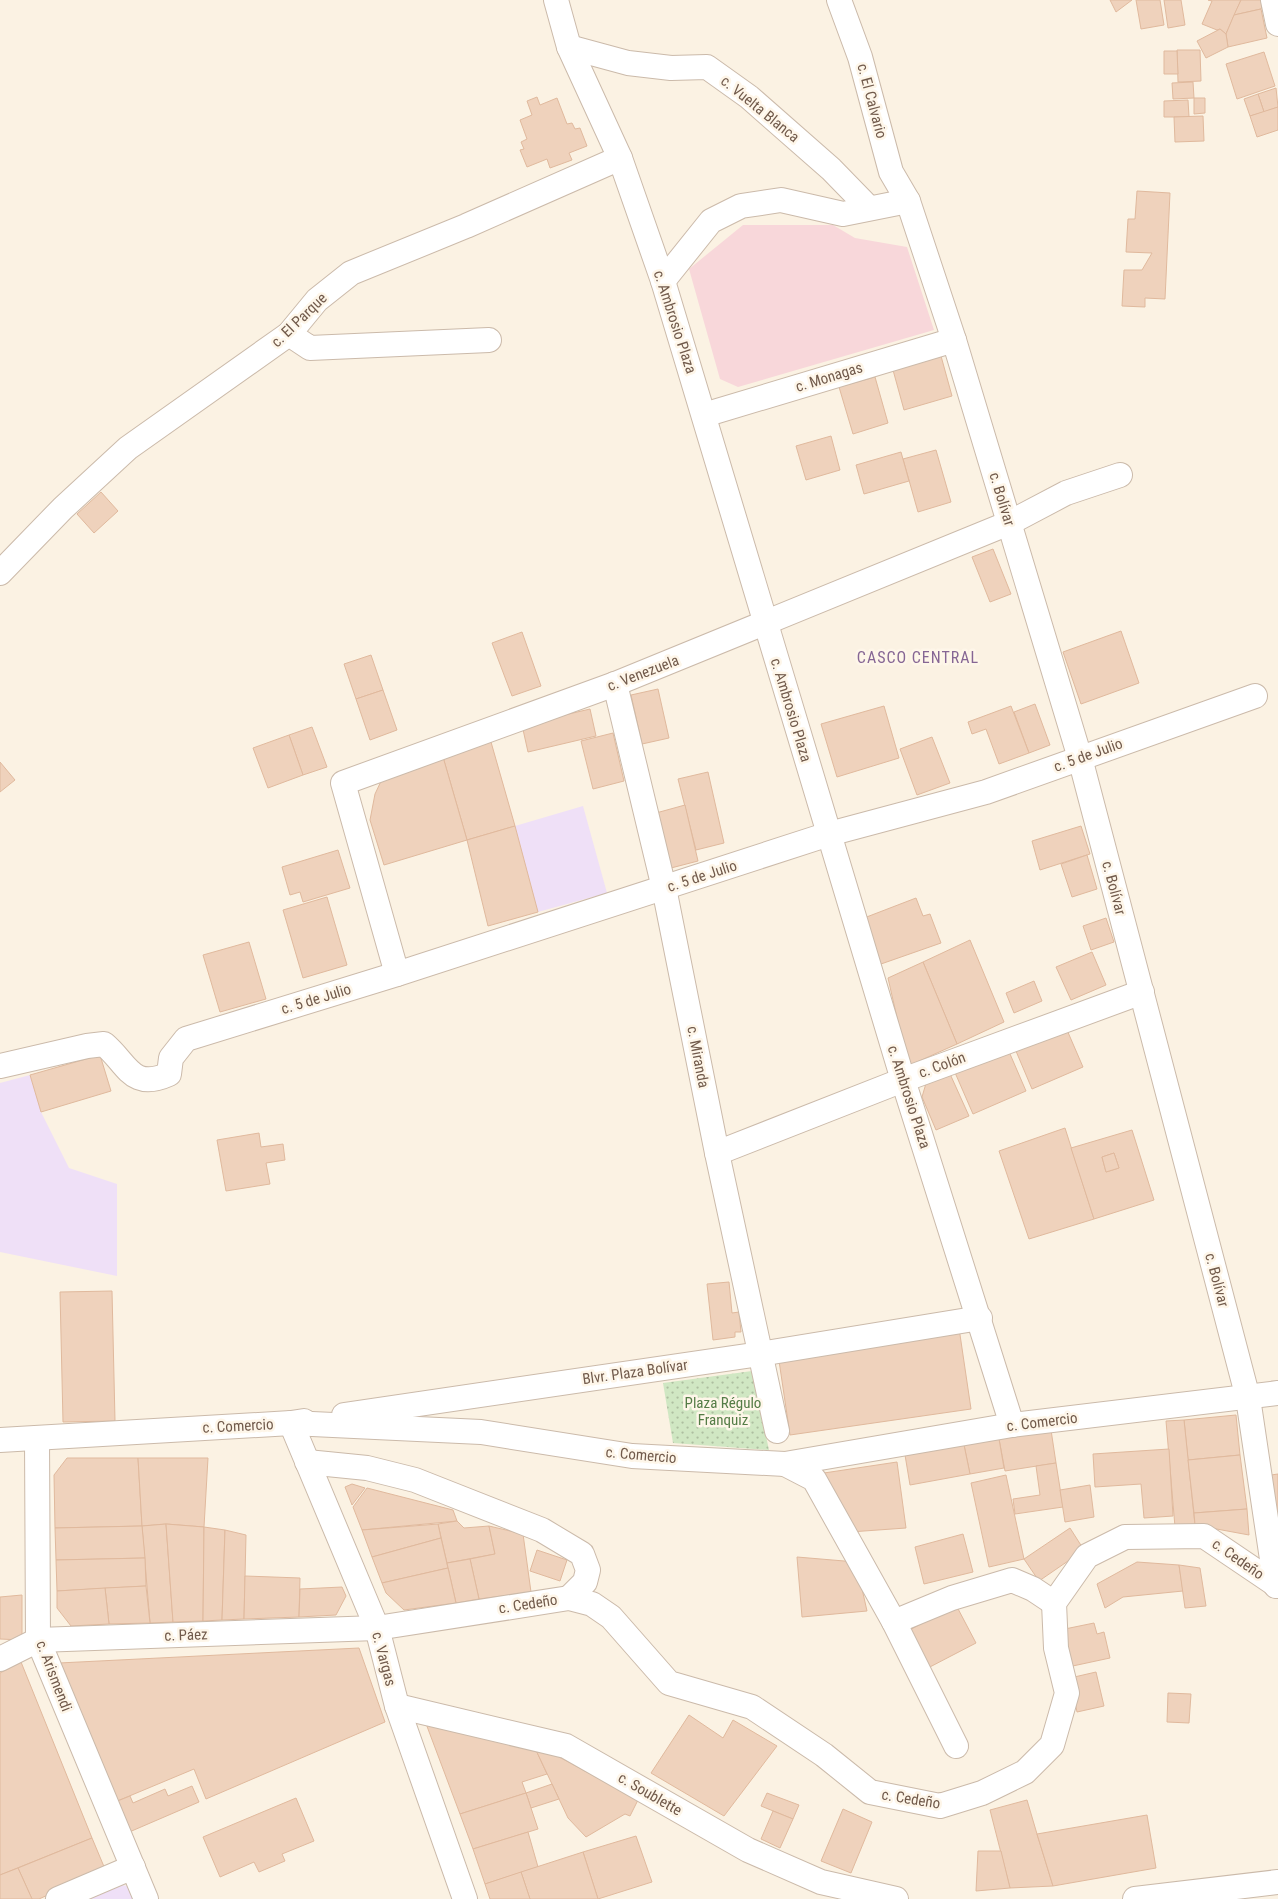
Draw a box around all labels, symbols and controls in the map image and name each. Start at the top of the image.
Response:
street label: c. El Calvario [853,62,891,140]
street label: c. Vuelta Blanca [717,72,803,146]
street label: c. Ambrosio Plaza [650,268,700,376]
street label: c. El Parque [267,289,331,351]
street label: c. Monagas [793,358,865,396]
street label: c. Bolívar [985,470,1019,528]
district label: CASCO CENTRAL [857,648,979,667]
street label: c. Venezuela [605,651,681,695]
street label: c. Ambrosio Plaza [767,656,815,764]
street label: c. 5 de Julio [1051,734,1125,776]
street label: c. 5 de Julio [665,856,739,896]
street label: c. Bolívar [1098,859,1130,917]
street label: c. 5 de Julio [279,980,353,1018]
street label: c. Miranda [683,1025,713,1089]
street label: c. Ambrosio Plaza [884,1043,934,1151]
street label: c. Colón [916,1048,968,1082]
street label: c. Bolívar [1201,1251,1233,1309]
street label: Blvr. Plaza Bolívar [581,1356,689,1388]
park label: Plaza Régulo Franquiz [685,1394,761,1429]
street label: c. Comercio [1006,1409,1078,1435]
street label: c. Comercio [202,1415,274,1437]
street label: c. Comercio [605,1443,677,1467]
street label: c. Cedeño [1209,1535,1267,1583]
street label: c. Cedeño [497,1590,559,1618]
street label: c. Páez [164,1625,208,1645]
street label: c. Vargas [368,1630,400,1688]
street label: c. Arismendi [32,1638,76,1714]
street label: c. Soublette [615,1769,685,1819]
street label: c. Cedeño [880,1785,942,1813]

